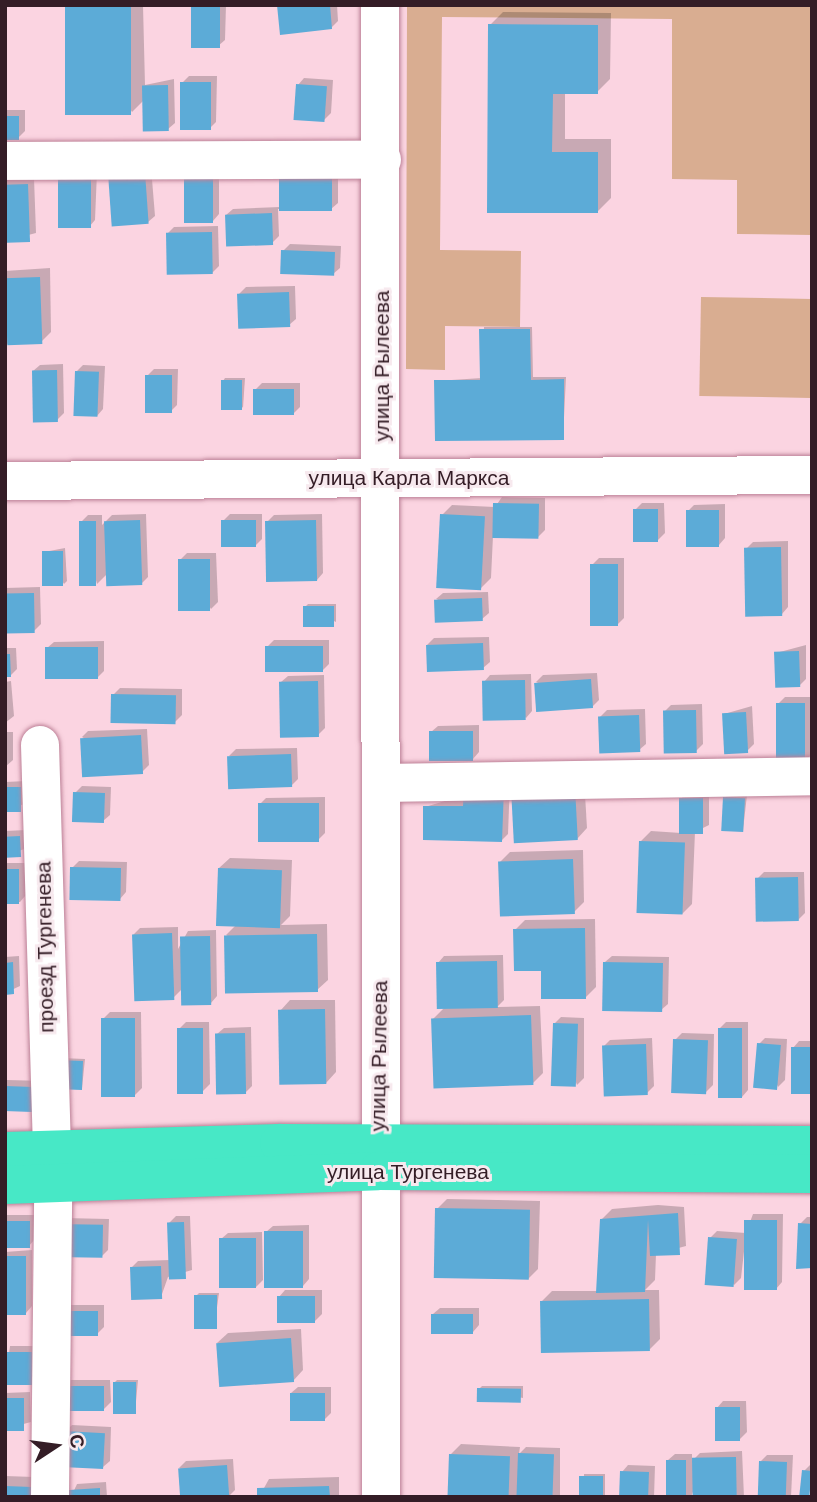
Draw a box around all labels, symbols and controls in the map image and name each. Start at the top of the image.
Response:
street label: улица Рылеева [369,291,395,441]
street label: улица Карла Маркса [309,465,509,491]
street label: проезд Тургенева [31,861,59,1033]
street label: улица Рылеева [365,980,393,1132]
street label: улица Тургенева [327,1159,489,1185]
north arrow [21,1411,91,1481]
text: С [65,1432,89,1450]

